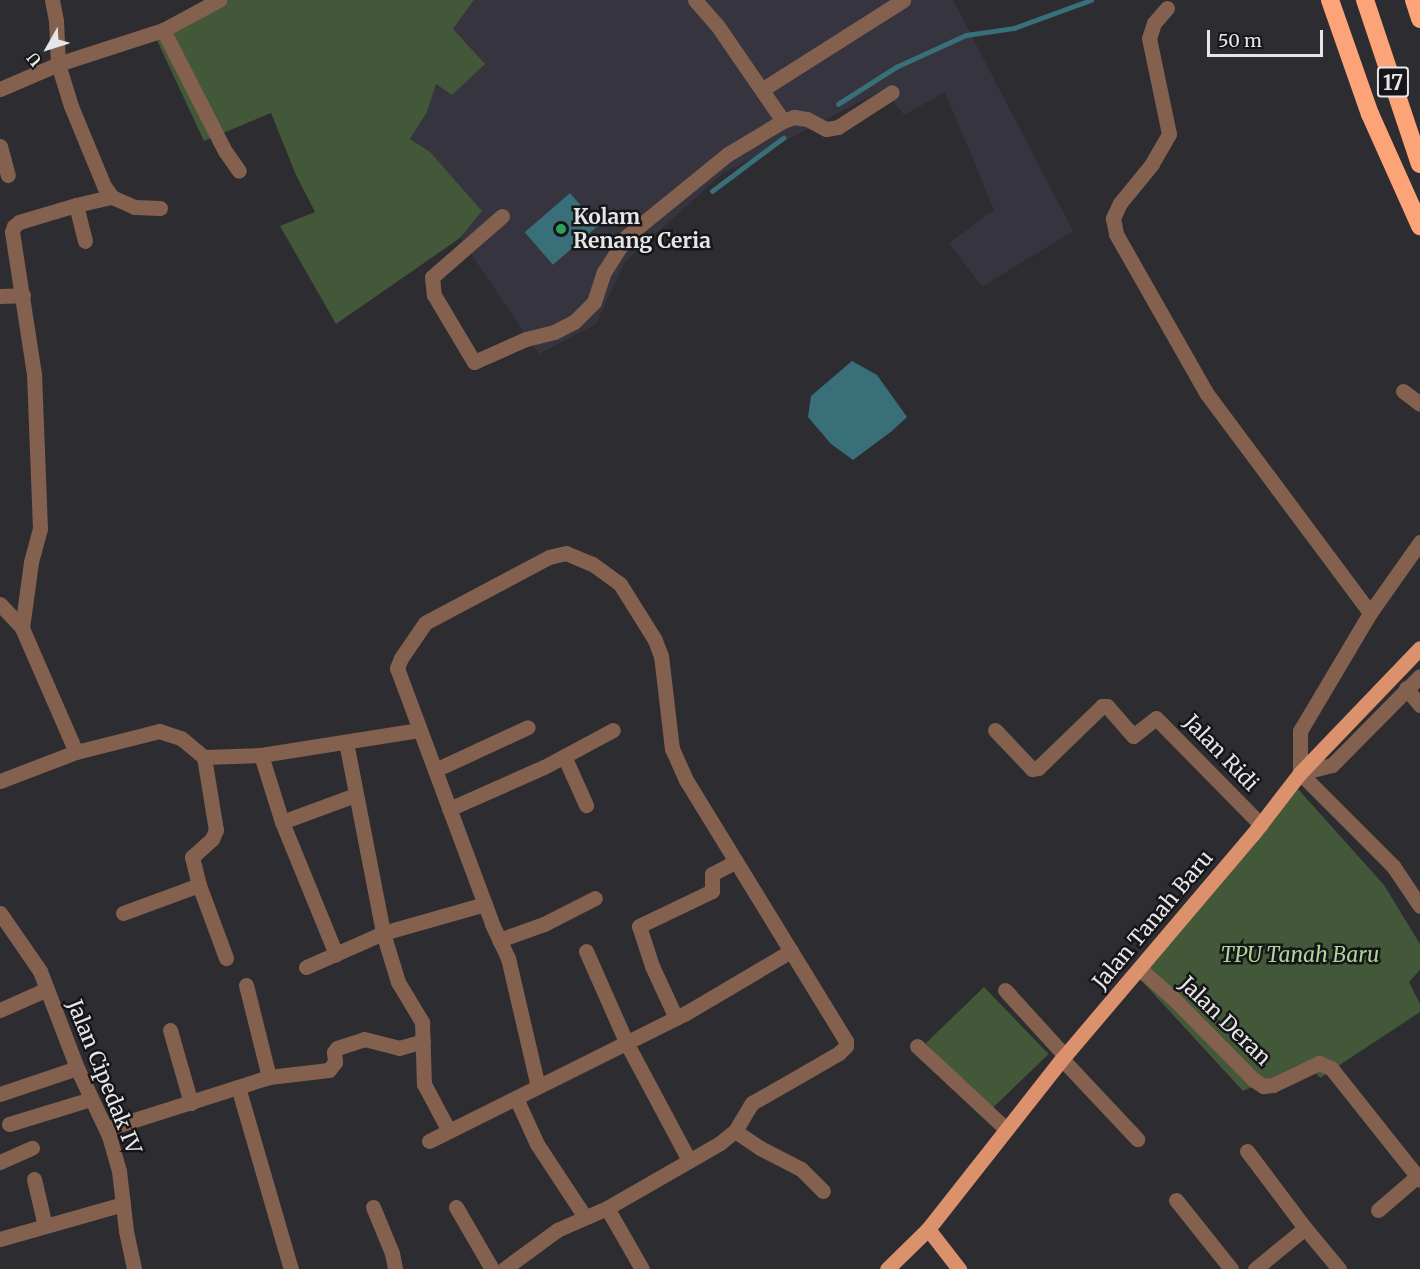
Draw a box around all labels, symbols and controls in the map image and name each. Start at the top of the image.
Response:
north arrow [18,18,78,78]
scale bar [1210,18,1326,56]
text: 50 m [1218,29,1262,52]
text: U [23,48,46,70]
road number: 17 [1376,65,1410,99]
place label: Kolam Renang Ceria [573,204,711,254]
marker: Kolam Renang Ceria [554,222,568,236]
street label: Jalan Ridi [1179,710,1263,796]
street label: Jalan Tanah Baru [1088,846,1218,994]
park label: TPU Tanah Baru [1221,942,1379,968]
street label: Jalan Deran [1174,971,1276,1071]
street label: Jalan Cipedak IV [62,996,146,1158]

